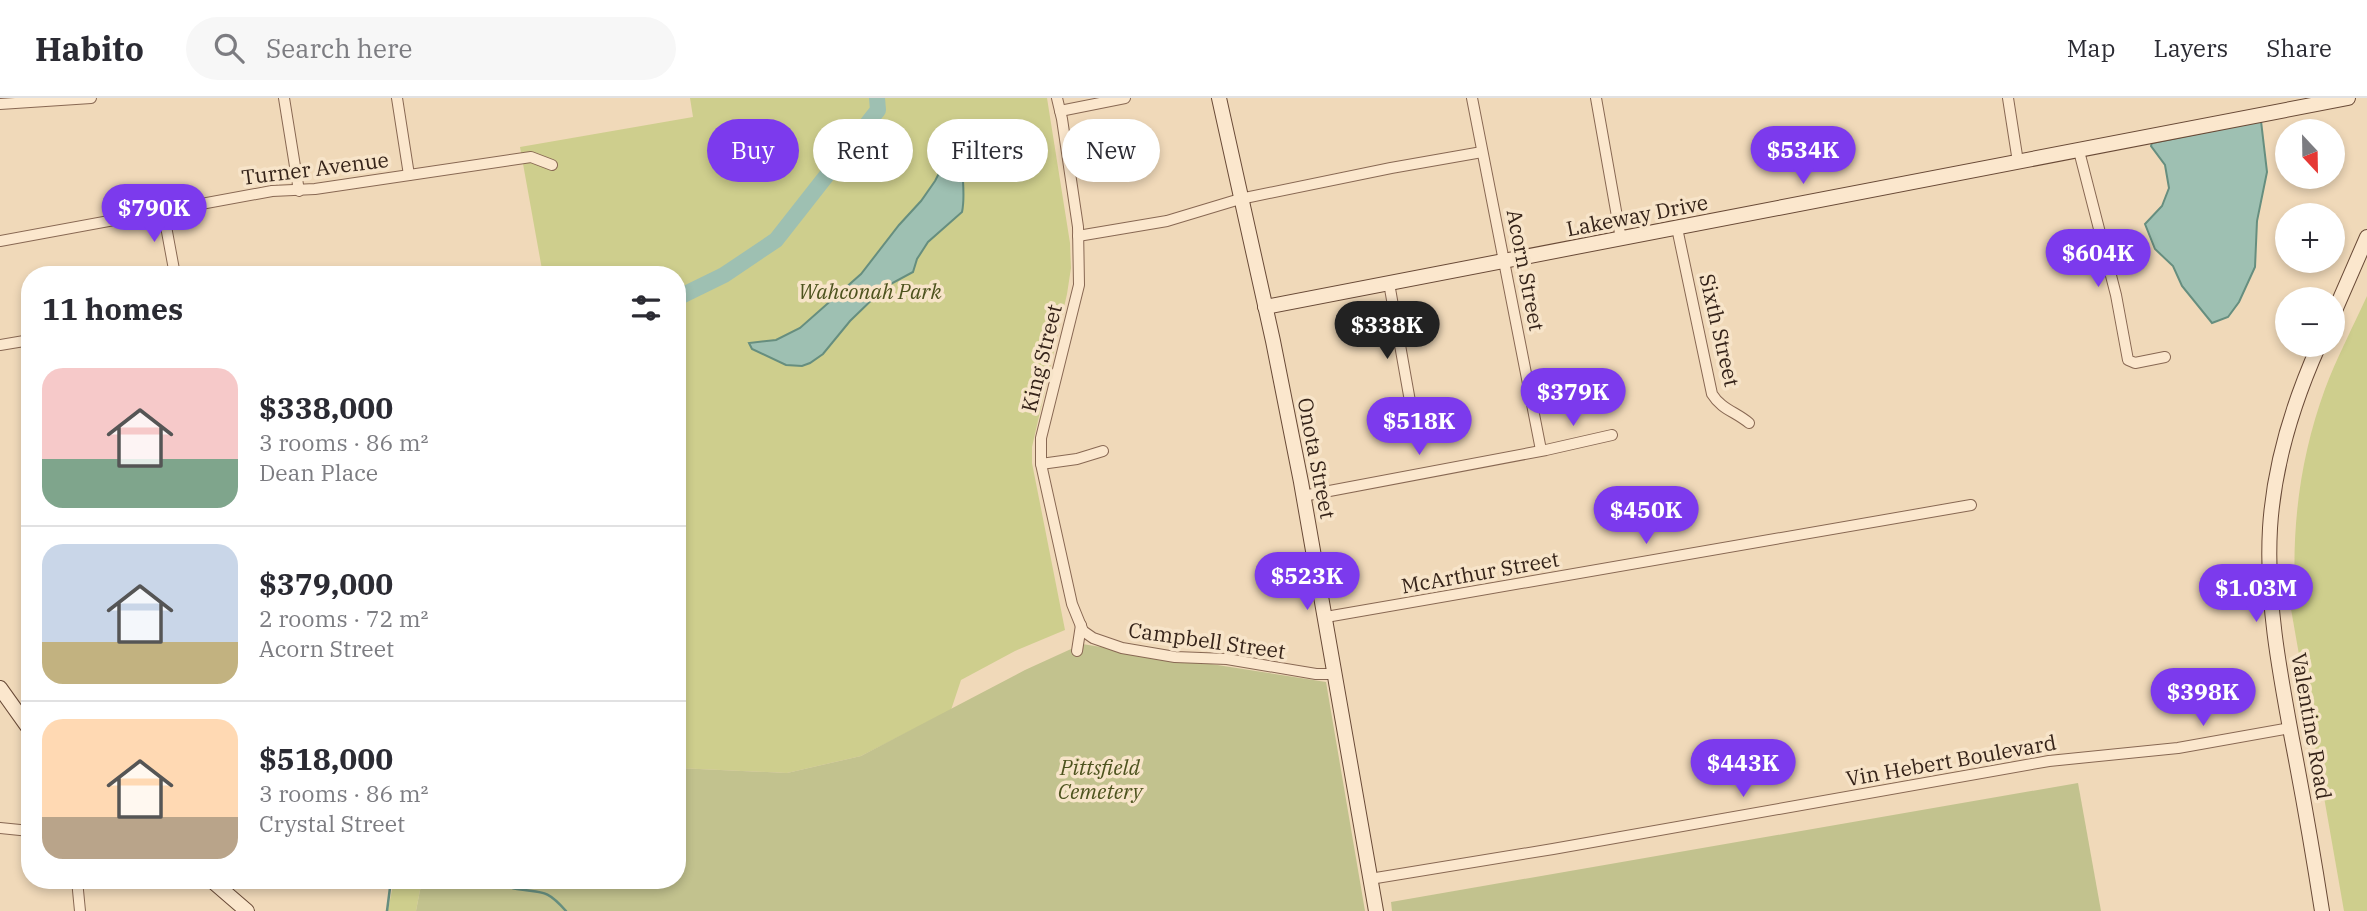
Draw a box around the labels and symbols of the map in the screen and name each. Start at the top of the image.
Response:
north arrow [2275,119,2345,189]
pin: $534K [1754,126,1852,186]
street label: Turner Avenue [240,145,390,191]
pin: $790K [105,184,203,244]
street label: Lakeway Drive [1564,188,1710,242]
street label: Acorn Street [1500,207,1552,333]
pin: $604K [2049,230,2147,289]
street label: Sixth Street [1693,271,1747,389]
park label: Wahconah Park [798,277,943,305]
street label: King Street [1014,301,1068,415]
pin: $338K [1338,302,1436,361]
pin: $379K [1524,368,1622,428]
street label: Onota Street [1292,395,1342,521]
pin: $518K [1370,398,1468,457]
pin: $450K [1597,486,1695,546]
street label: McArthur Street [1399,544,1561,600]
pin: $523K [1258,552,1356,612]
pin: $1.03M [2199,564,2313,624]
street label: Campbell Street [1127,615,1287,665]
street label: Valentine Road [2285,650,2339,802]
pin: $398K [2154,668,2252,728]
street label: Vin Hebert Boulevard [1844,728,2059,792]
pin: $443K [1694,740,1792,799]
park label: Pittsfield Cemetery [1058,753,1145,805]

